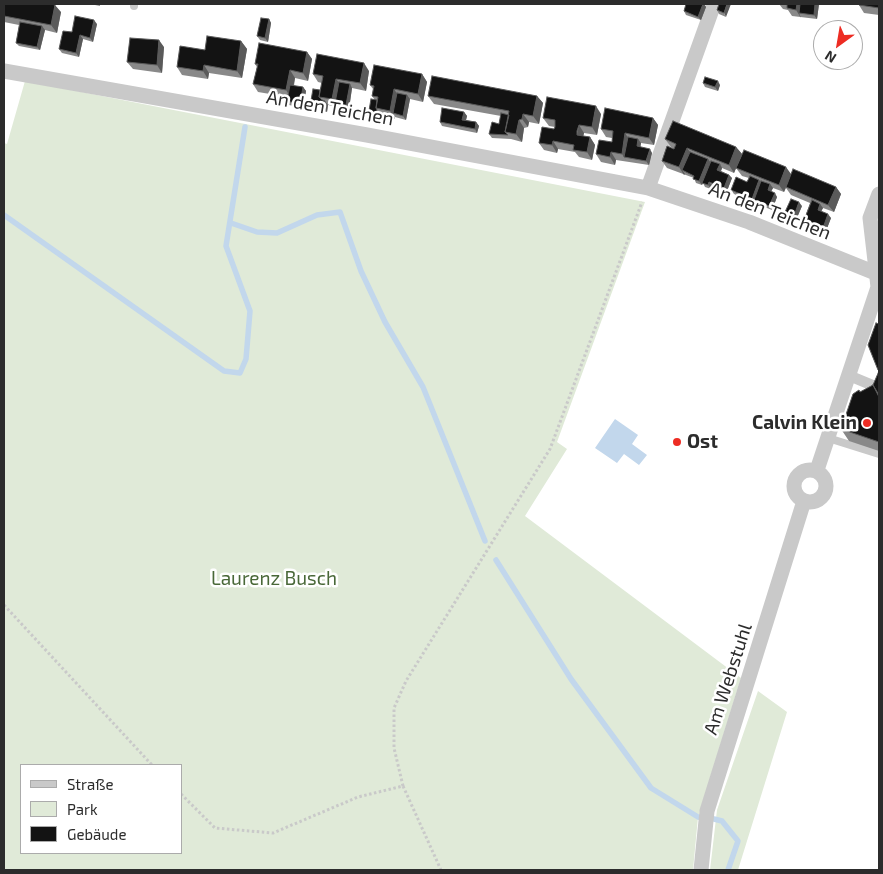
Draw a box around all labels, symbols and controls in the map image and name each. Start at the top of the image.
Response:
north arrow [813,20,863,70]
text: N [822,47,839,67]
street label: An den Teichen [265,86,395,130]
street label: An den Teichen [706,177,834,245]
place label: Calvin Klein [752,412,857,434]
marker: Calvin Klein [861,417,873,429]
place label: Ost [687,431,718,453]
marker: Ost [671,436,683,448]
park label: Laurenz Busch [211,568,337,590]
street label: Am Webstuhl [699,620,757,738]
legend [20,764,182,854]
text: Straße [67,775,113,793]
text: Park [67,800,98,818]
text: Gebäude [67,825,126,843]

